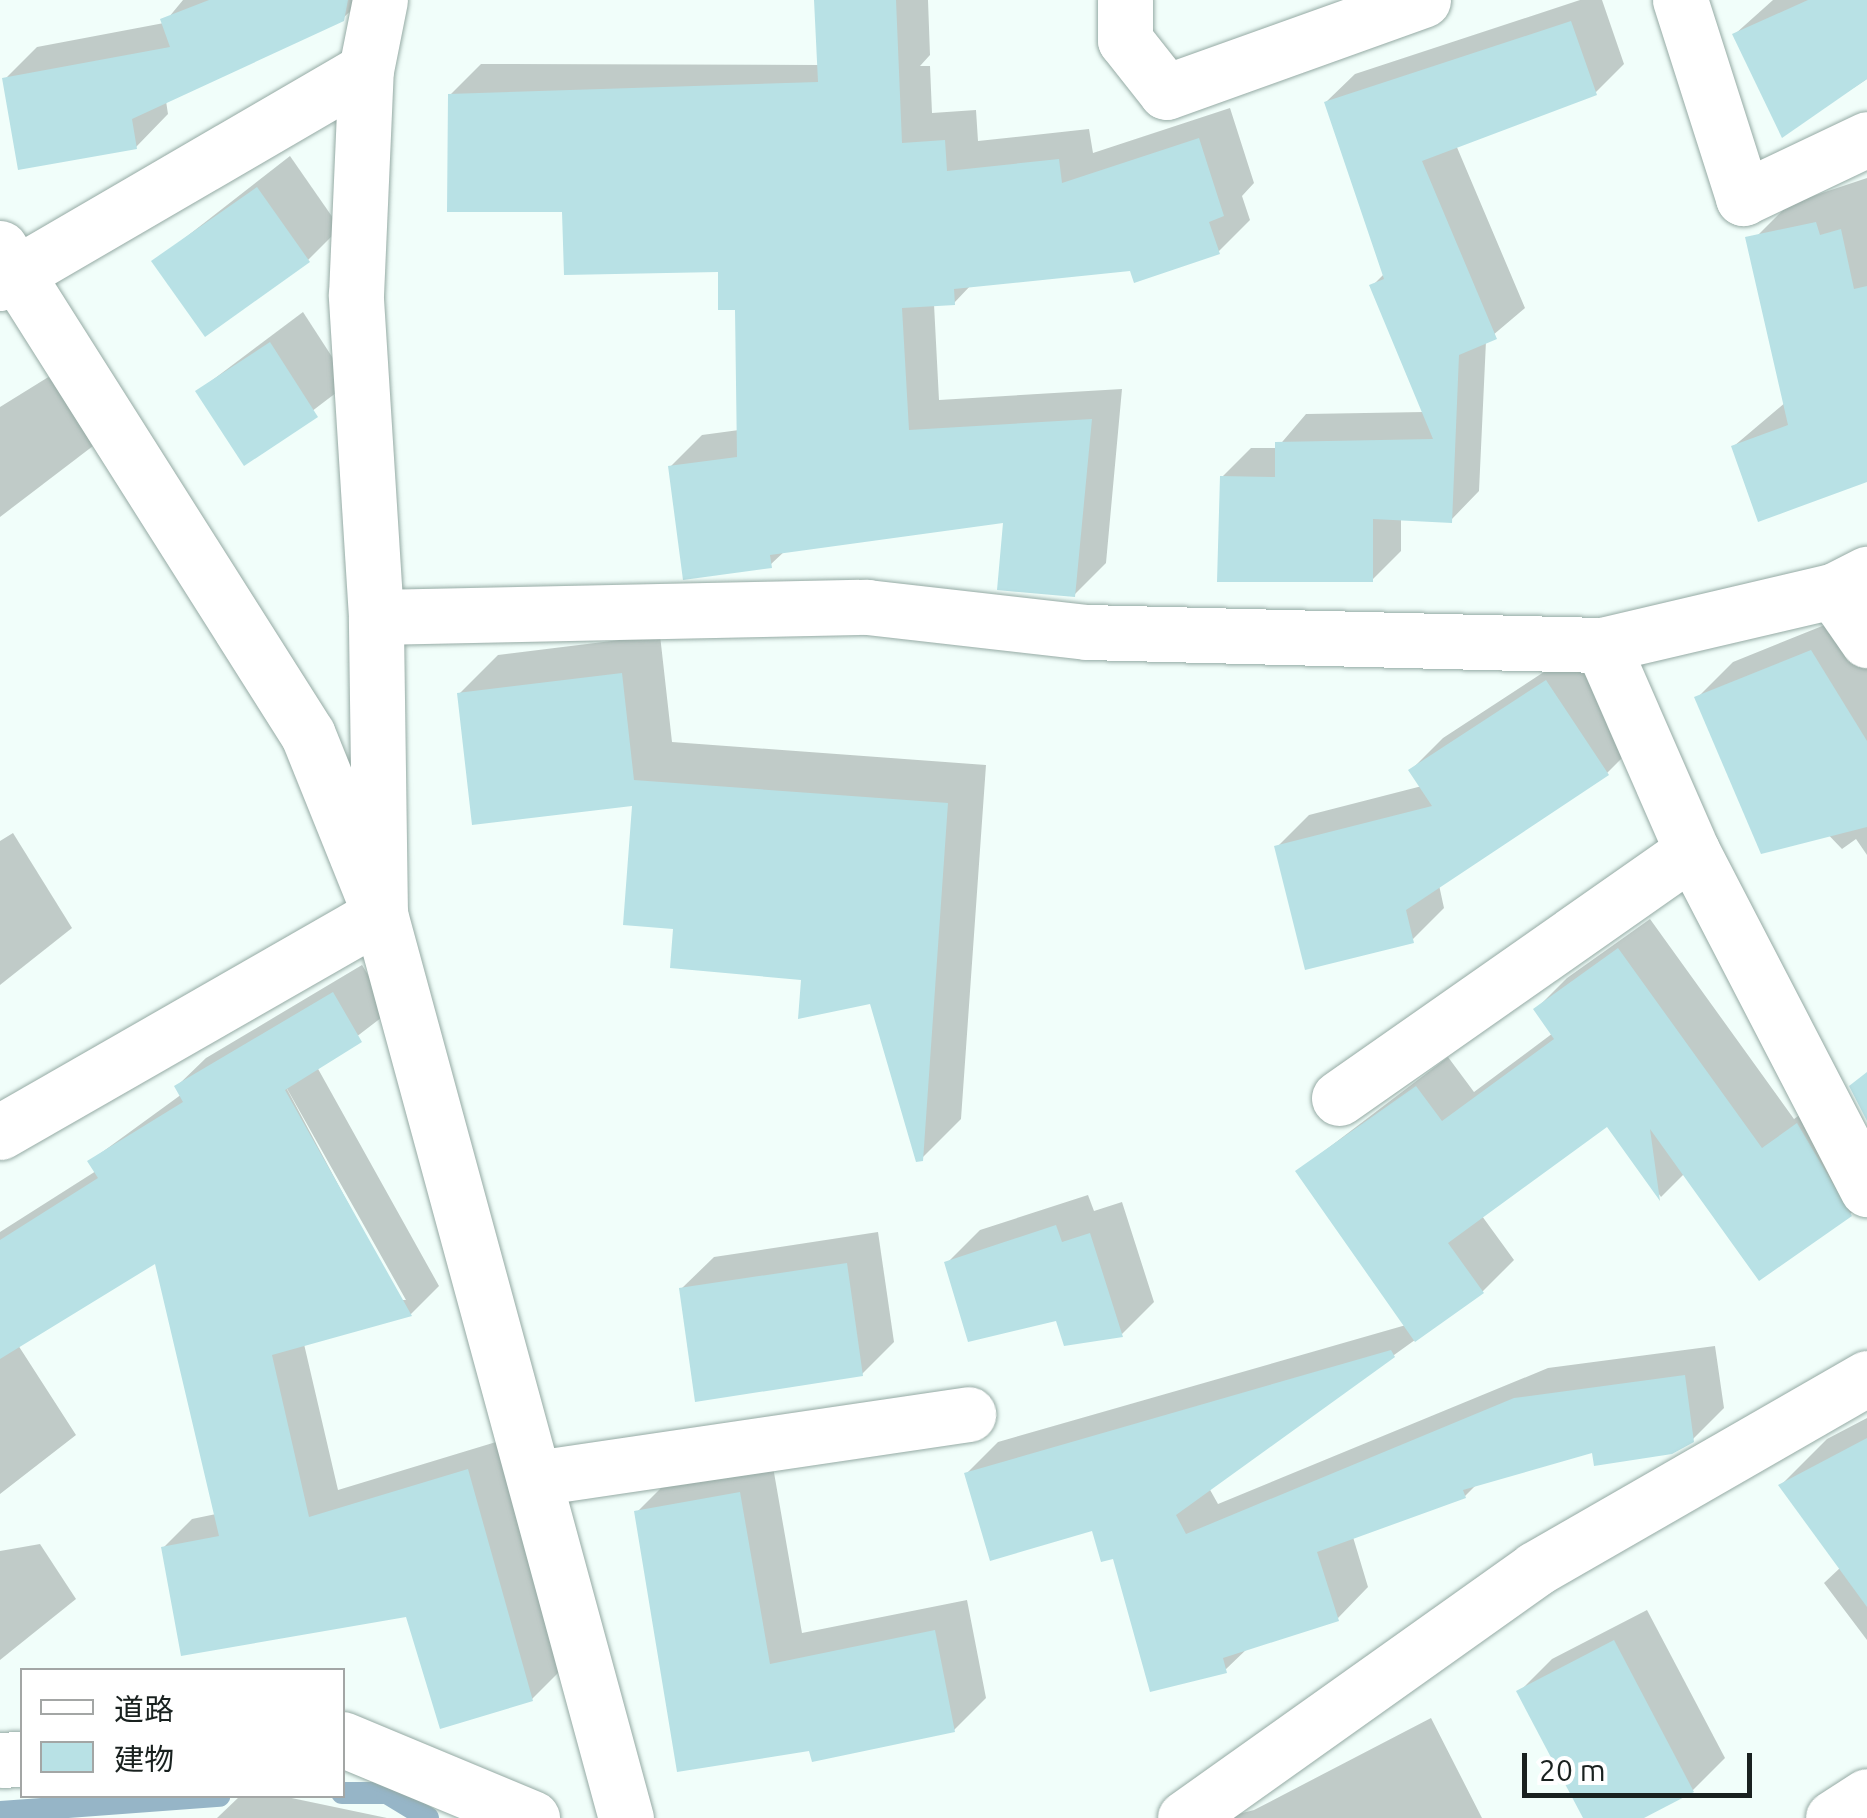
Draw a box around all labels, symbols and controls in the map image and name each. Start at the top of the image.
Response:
legend [20,1668,345,1798]
text: 道路 [114,1692,174,1726]
scale bar [1527,1733,1757,1795]
text: 建物 [114,1742,174,1776]
text: 20 m [1539,1753,1606,1787]

